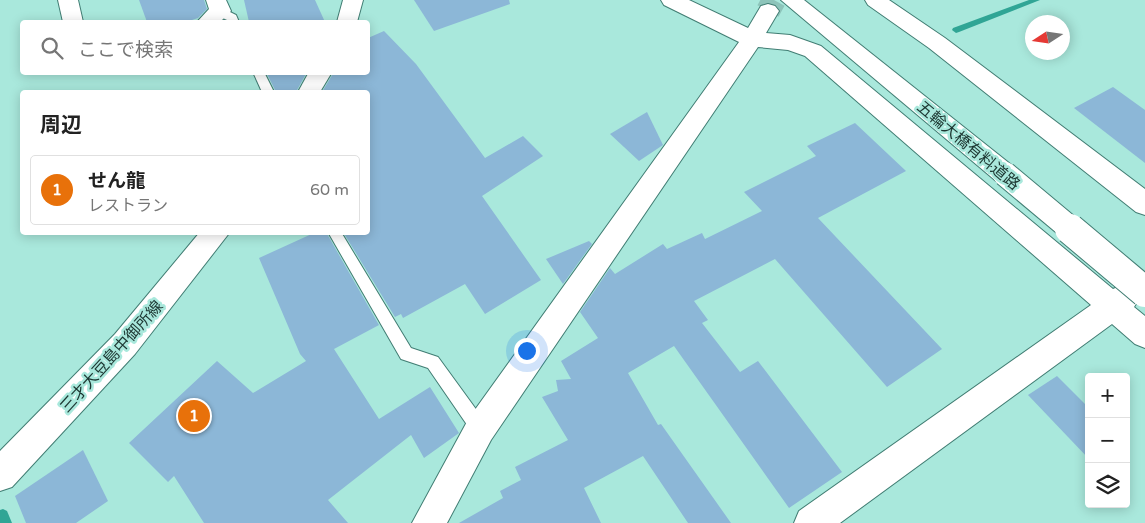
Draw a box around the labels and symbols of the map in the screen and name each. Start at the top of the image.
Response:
north arrow [1025,15,1070,60]
street label: 五輪大橋有料道路 [913,97,1024,195]
street label: 三才大豆島中御所線 [56,296,167,417]
your location [514,338,540,364]
pin: 1 [178,397,210,435]

